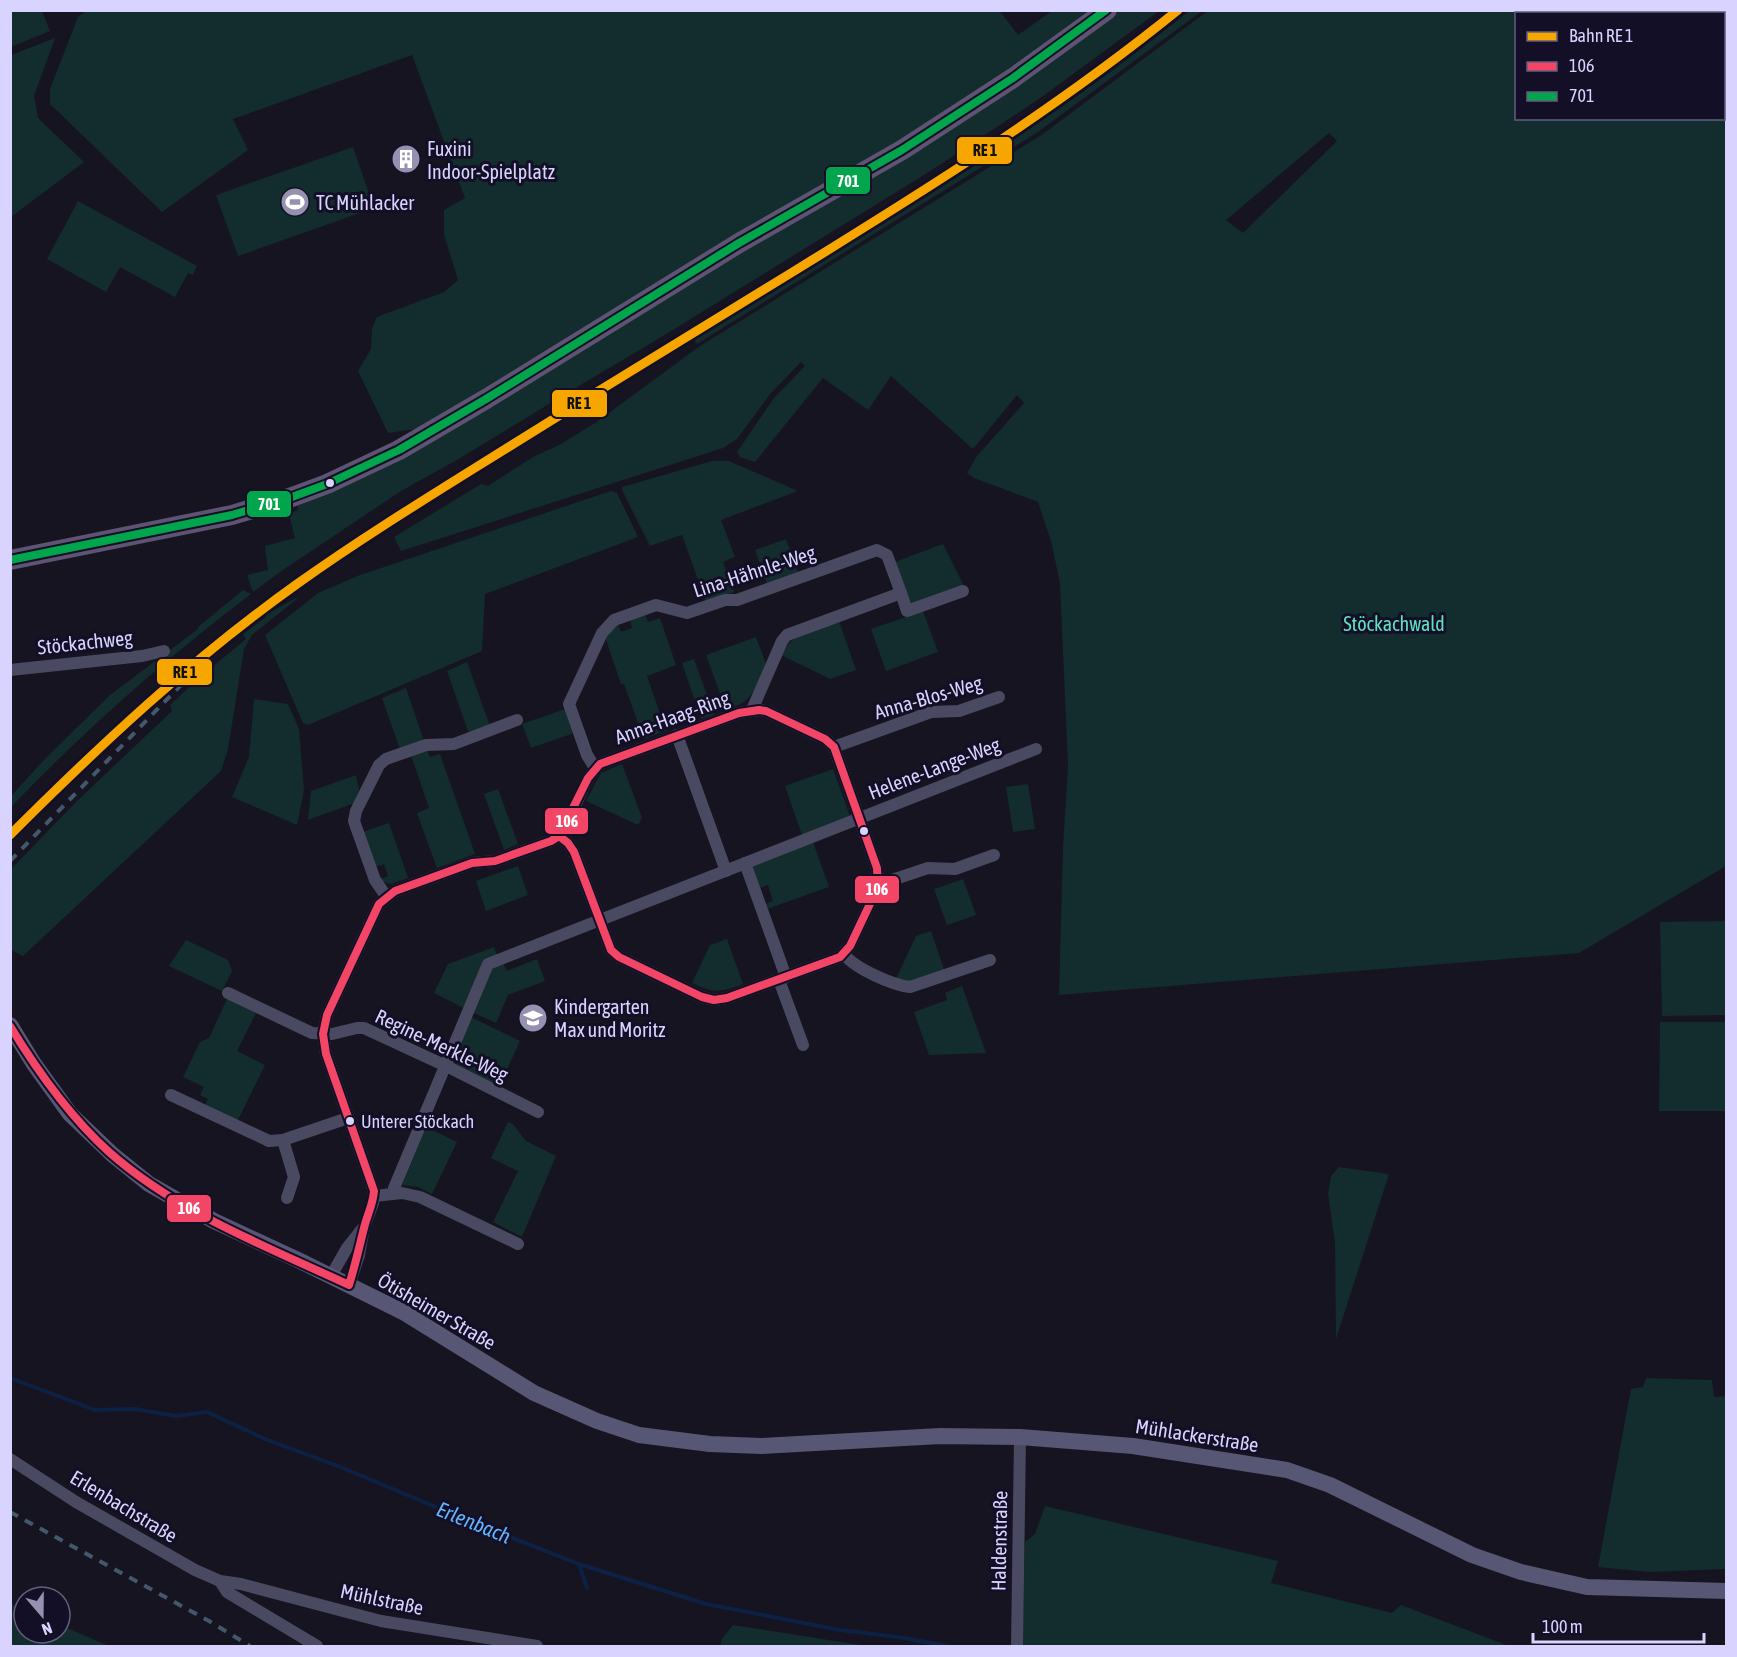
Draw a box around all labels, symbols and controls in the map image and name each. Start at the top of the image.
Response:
legend [1515,12,1725,120]
text: Bahn RE 1 [1569,25,1633,46]
text: 106 [1569,55,1594,76]
text: 701 [1569,85,1594,106]
line badge: RE 1 [956,136,1013,165]
place label: Fuxini Indoor-Spielplatz [427,137,555,183]
text: RE 1 [973,141,998,159]
building icon: Fuxini Indoor-Spielplatz [390,143,422,175]
line badge: 701 [825,166,871,195]
text: 701 [837,172,860,190]
sports icon: TC Mühlacker [279,186,311,218]
place label: TC Mühlacker [316,191,415,214]
line badge: RE 1 [551,389,608,418]
text: RE 1 [567,394,592,412]
unlabelled marker [324,477,336,489]
line badge: 701 [246,490,292,518]
text: 701 [258,495,281,513]
street label: Lina-Hähnle-Weg [690,540,819,602]
park label: Stöckachwald [1343,612,1445,635]
street label: Stöckachweg [36,626,134,658]
line badge: RE 1 [156,658,213,686]
text: RE 1 [173,663,198,681]
street label: Anna-Blos-Weg [871,671,985,723]
street label: Anna-Haag-Ring [612,686,733,748]
street label: Helene-Lange-Weg [865,732,1003,804]
line badge: 106 [544,807,589,835]
text: 106 [556,812,579,830]
unlabelled marker [858,825,870,837]
line badge: 106 [854,875,900,904]
text: 106 [866,880,889,898]
place label: Kindergarten Max und Moritz [554,995,665,1041]
school or university icon: Kindergarten Max und Moritz [517,1002,549,1034]
street label: Regine-Merkle-Weg [372,1004,512,1086]
place label: Unterer Stöckach [361,1111,474,1132]
marker: Unterer Stöckach [344,1115,356,1127]
line badge: 106 [166,1194,212,1223]
text: 106 [178,1199,201,1217]
street label: Ötisheimer Straße [374,1268,500,1354]
street label: Mühlackerstraße [1134,1414,1260,1456]
street label: Erlenbachstraße [67,1465,181,1547]
street label: Haldenstraße [987,1491,1011,1591]
water label: Erlenbach [433,1496,515,1548]
street label: Mühlstraße [338,1579,426,1619]
north arrow [12,1585,72,1645]
scale bar [1533,1606,1704,1644]
text: 100 m [1542,1616,1583,1637]
text: N [40,1619,55,1639]

